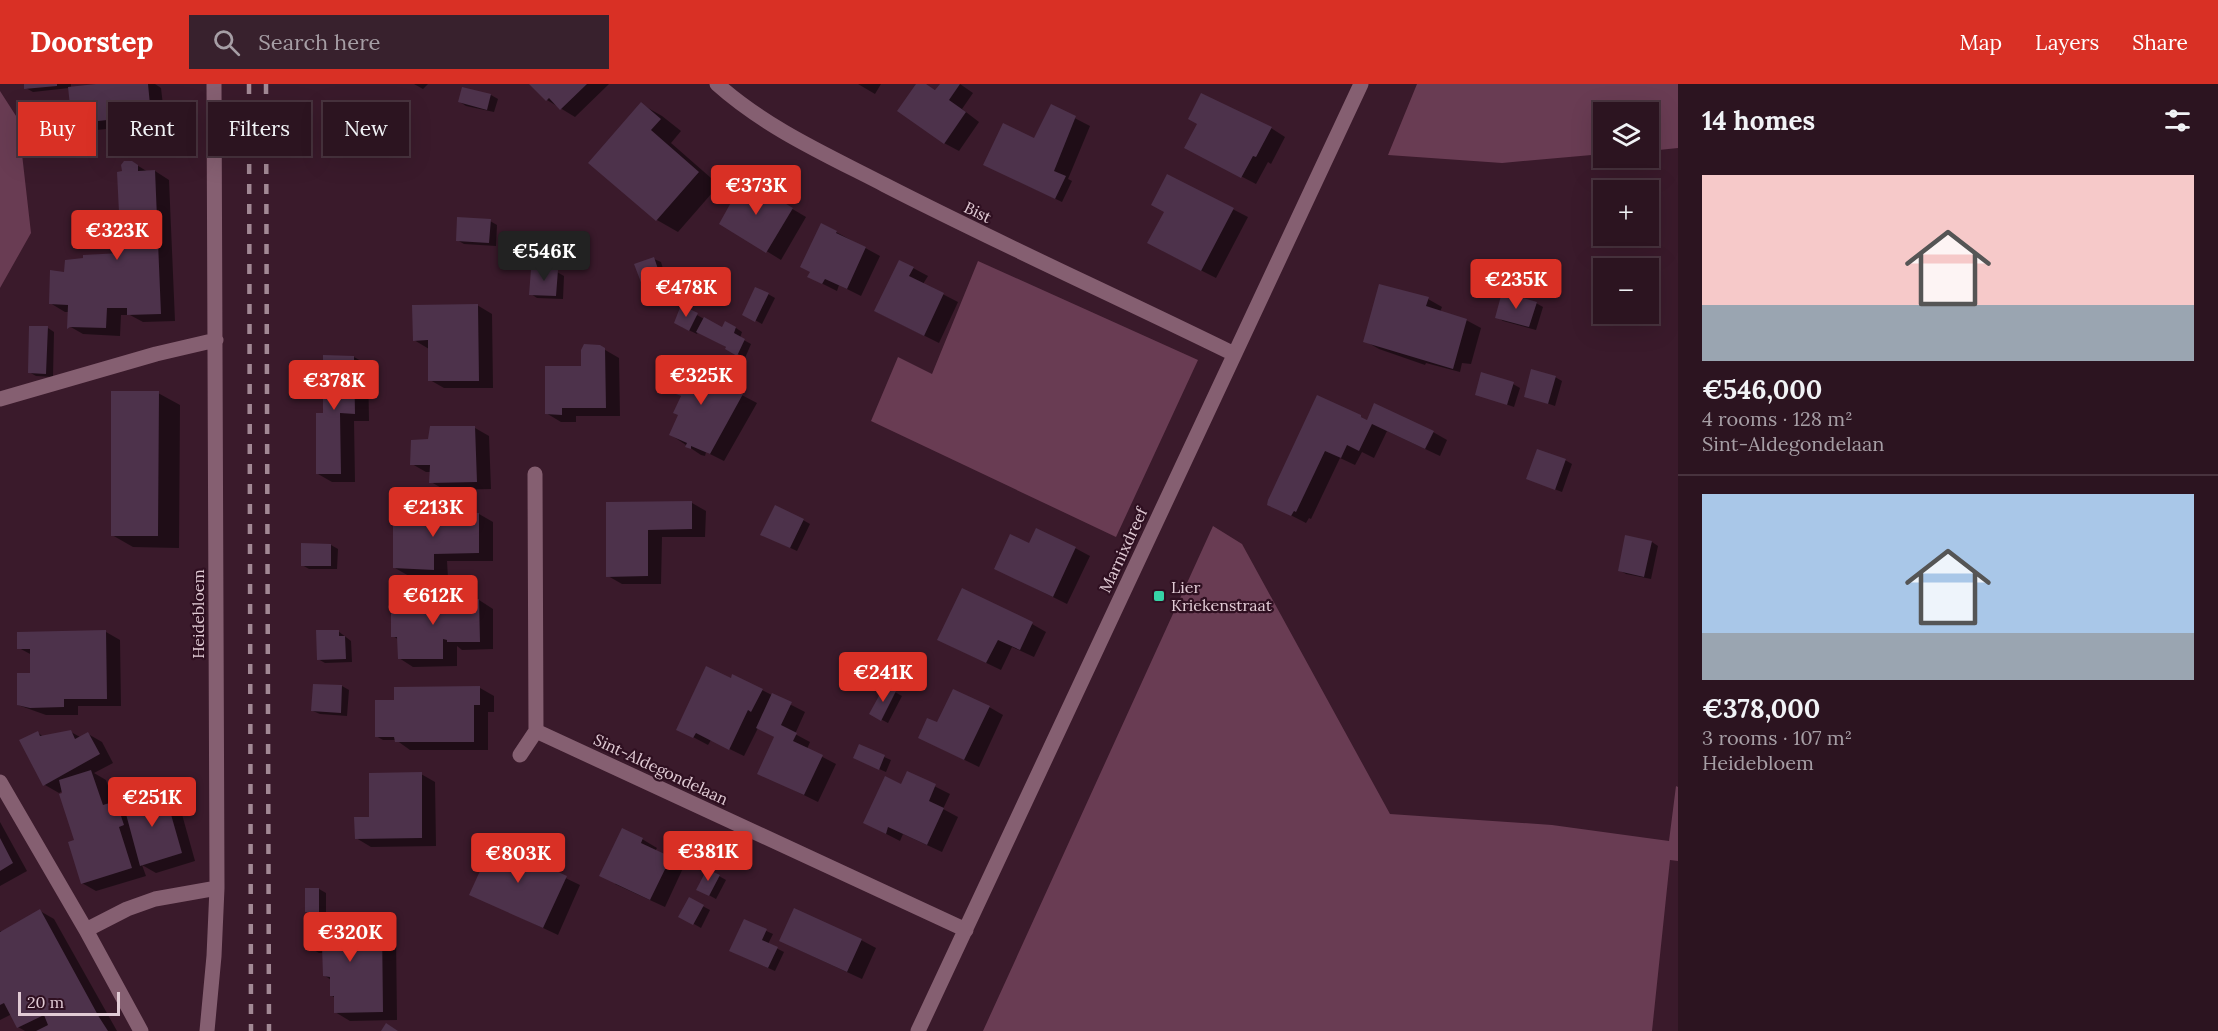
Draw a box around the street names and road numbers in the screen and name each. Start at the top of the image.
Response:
street label: Bist [961,197,996,227]
street label: Marnixdreef [1095,503,1152,596]
street label: Heidebloem [188,569,208,659]
street label: Sint-Aldegondelaan [591,729,732,809]

